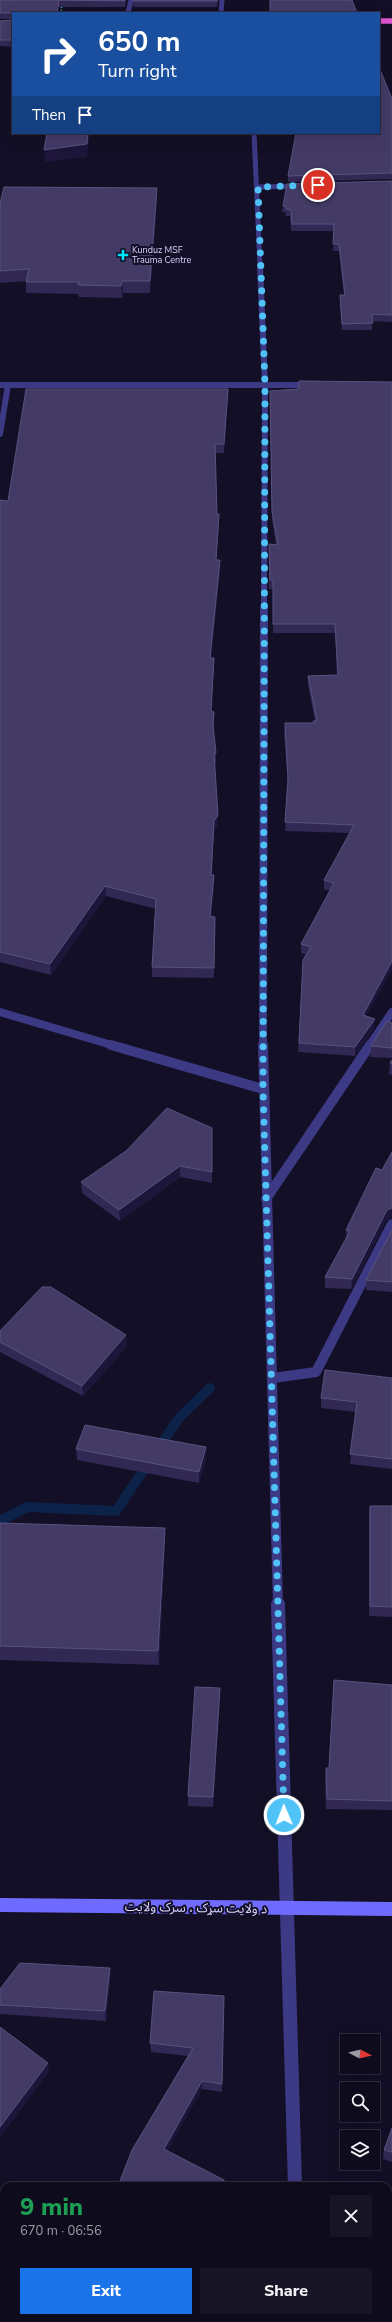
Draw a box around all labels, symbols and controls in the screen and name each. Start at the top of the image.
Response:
text: 650 m [98,23,181,61]
icon: right [32,28,84,80]
text: Turn right [98,59,177,83]
icon: arrive [74,104,96,126]
text: Then [32,105,66,125]
pin [301,168,335,202]
icon: arrive [307,174,329,196]
place label: Kunduz MSF Trauma Centre [132,244,191,266]
marker: Kunduz MSF Trauma Centre [117,249,129,261]
position arrow [263,1794,305,1836]
street label: د ولایت سړک ، سرک ولایت [125,1898,267,1918]
north arrow [340,2034,380,2074]
map controls [340,2034,380,2170]
button: search [340,2082,380,2122]
button: layers [340,2130,380,2170]
text: 9 min [20,2191,83,2223]
button: close [330,2195,372,2237]
text: 670 m · 06:56 [20,2222,102,2240]
button: Exit [20,2268,192,2314]
button: Share [200,2268,372,2314]

